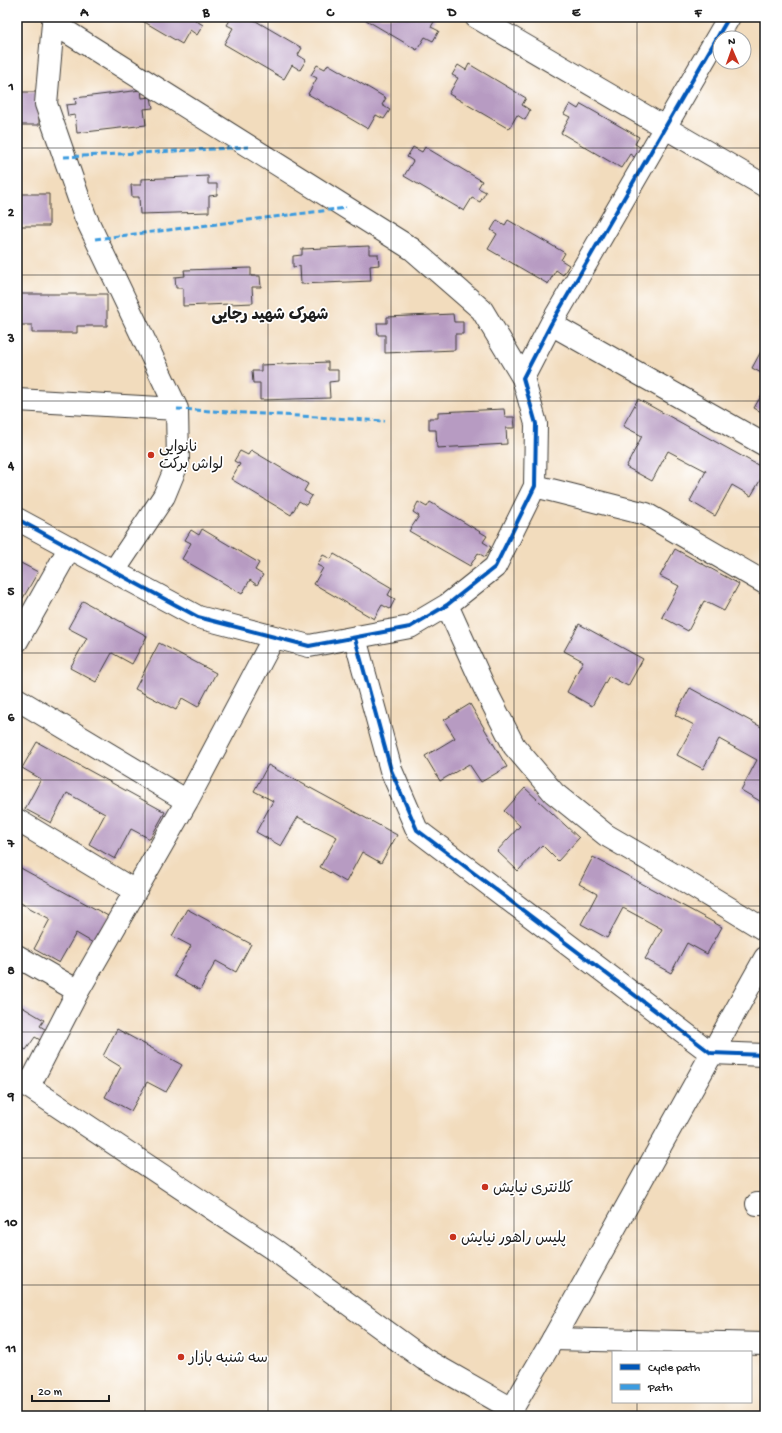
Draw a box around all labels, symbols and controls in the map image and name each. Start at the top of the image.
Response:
text: A [79,6,89,21]
text: B [202,6,211,21]
text: C [325,6,335,21]
text: D [447,6,457,21]
text: E [572,6,581,21]
text: F [694,6,703,21]
north arrow [712,30,752,70]
text: N [728,36,736,48]
text: 1 [7,80,14,95]
text: 2 [8,206,15,221]
district label: شهرک شهید رجایی [212,306,328,326]
text: 3 [7,332,15,347]
place label: نانوایی لواش برکت [159,439,223,474]
marker: نانوایی لواش برکت [146,450,156,460]
text: 4 [7,459,15,474]
text: 5 [8,585,15,600]
text: 6 [8,711,15,726]
text: 7 [7,837,16,852]
text: 8 [7,964,15,979]
text: 9 [7,1090,15,1105]
place label: کلانتری نیایش [493,1180,573,1198]
marker: کلانتری نیایش [480,1182,490,1192]
text: 10 [4,1216,18,1231]
place label: پلیس راهور نیایش [461,1230,566,1248]
marker: پلیس راهور نیایش [448,1232,458,1242]
text: 11 [5,1342,16,1357]
place label: سه شنبه بازار [188,1350,268,1368]
legend [612,1351,752,1403]
marker: سه شنبه بازار [176,1352,186,1362]
text: Cycle path [648,1362,701,1376]
scale bar [32,1377,109,1403]
text: Path [647,1382,673,1396]
text: 20 m [38,1386,63,1400]

